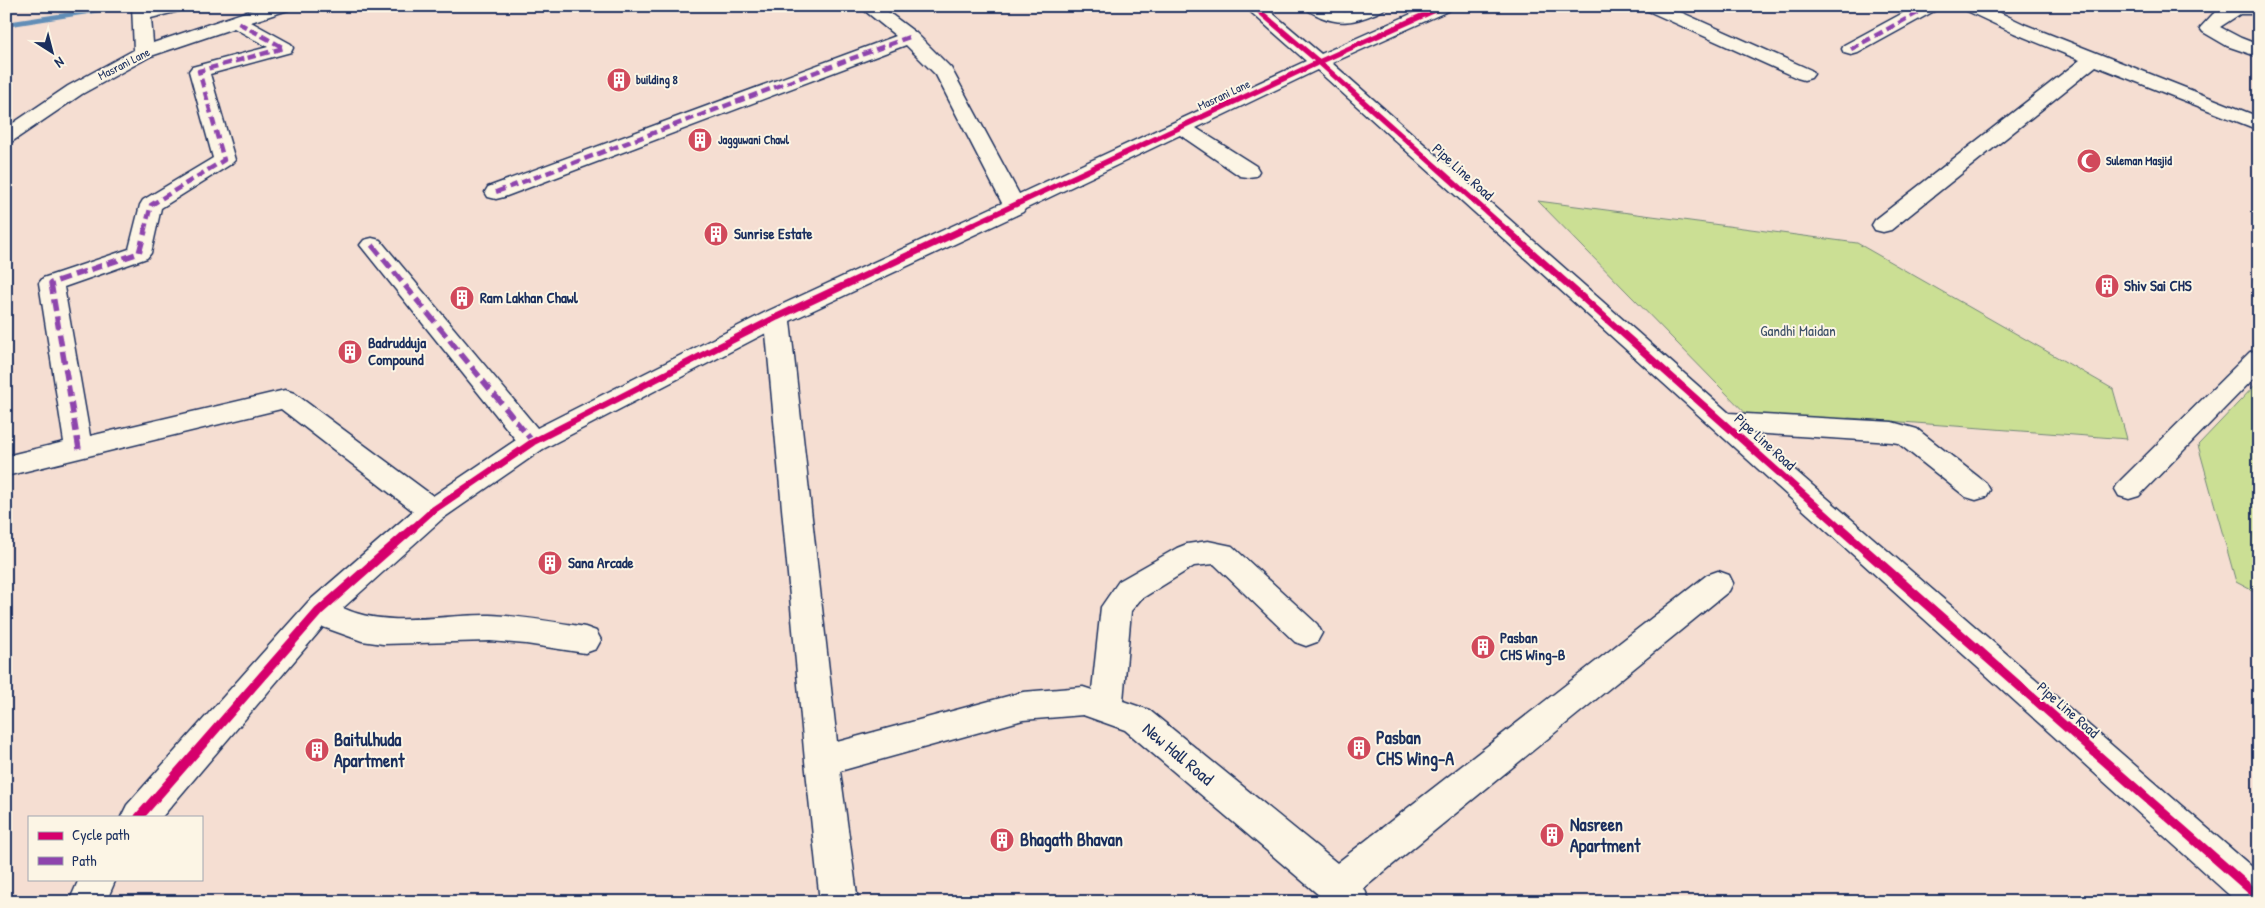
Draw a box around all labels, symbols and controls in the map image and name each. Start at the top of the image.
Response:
north arrow [28,28,78,78]
street label: Masrani Lane [95,43,153,84]
text: N [51,53,69,73]
building icon: building 8 [606,67,632,93]
place label: building 8 [636,71,679,89]
street label: Masrani Lane [1195,75,1253,114]
building icon: Jagguwani Chawl [687,127,713,153]
place label: Jagguwani Chawl [718,131,790,149]
street label: Pipe Line Road [1428,138,1499,205]
mosque icon: Suleman Masjid [2076,148,2102,174]
place label: Suleman Masjid [2106,152,2172,169]
building icon: Sunrise Estate [703,221,729,247]
place label: Sunrise Estate [734,223,813,244]
building icon: Shiv Sai CHS [2094,273,2120,299]
place label: Shiv Sai CHS [2124,275,2192,296]
building icon: Ram Lakhan Chawl [449,285,475,311]
place label: Ram Lakhan Chawl [480,287,579,308]
park label: Gandhi Maidan [1760,320,1836,341]
place label: Badrudduja Compound [368,332,426,371]
building icon: Badrudduja Compound [337,339,363,365]
street label: Pipe Line Road [1730,408,1801,475]
building icon: Sana Arcade [537,550,563,576]
place label: Sana Arcade [568,552,634,573]
place label: Pasban CHS Wing-B [1500,627,1566,666]
building icon: Pasban CHS Wing-B [1470,634,1496,660]
street label: Pipe Line Road [2033,677,2104,743]
street label: New Hall Road [1137,716,1219,791]
place label: Pasban CHS Wing-A [1376,725,1454,772]
place label: Baitulhuda Apartment [334,727,405,774]
building icon: Pasban CHS Wing-A [1346,735,1372,761]
building icon: Baitulhuda Apartment [304,737,330,763]
place label: Nasreen Apartment [1570,812,1641,859]
legend [28,816,202,880]
building icon: Nasreen Apartment [1539,822,1565,848]
text: Cycle path [72,824,130,845]
building icon: Bhagath Bhavan [989,827,1015,853]
place label: Bhagath Bhavan [1020,827,1123,853]
text: Path [72,850,97,871]

